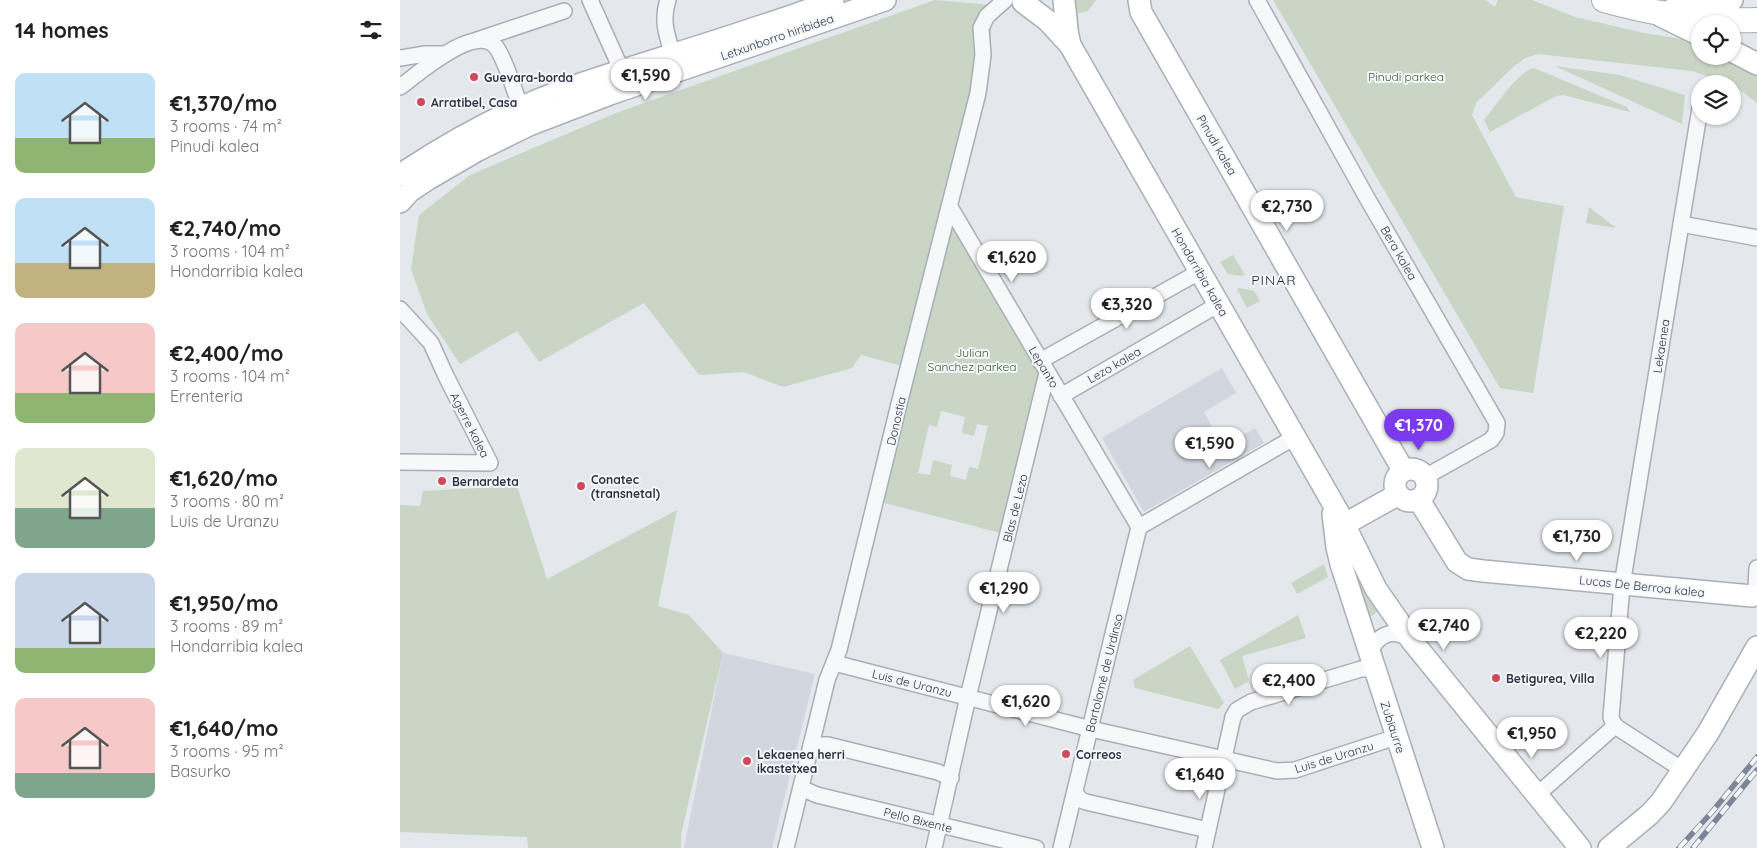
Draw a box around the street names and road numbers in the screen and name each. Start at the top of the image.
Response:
street label: Letxunborro hiribidea [719,11,835,63]
street label: Pinudi kalea [1194,112,1240,178]
street label: Bera kalea [1378,223,1420,283]
street label: Hondarribia kalea [1169,225,1231,319]
street label: Lekaenea [1649,318,1673,374]
street label: Lepanto [1026,343,1062,391]
street label: Lezo kalea [1084,344,1144,386]
street label: Agerre kalea [447,390,493,460]
street label: Donostia [883,395,909,447]
street label: Blas de Lezo [999,472,1031,544]
street label: Lucas De Berroa kalea [1578,572,1706,600]
street label: Bartolomé de Urdinso [1082,612,1126,734]
street label: Luis de Uranzu [870,666,954,700]
street label: Zubiaurre [1378,699,1409,755]
street label: Luis de Uranzu [1293,738,1375,776]
street label: Pello Bixente [882,804,954,836]

